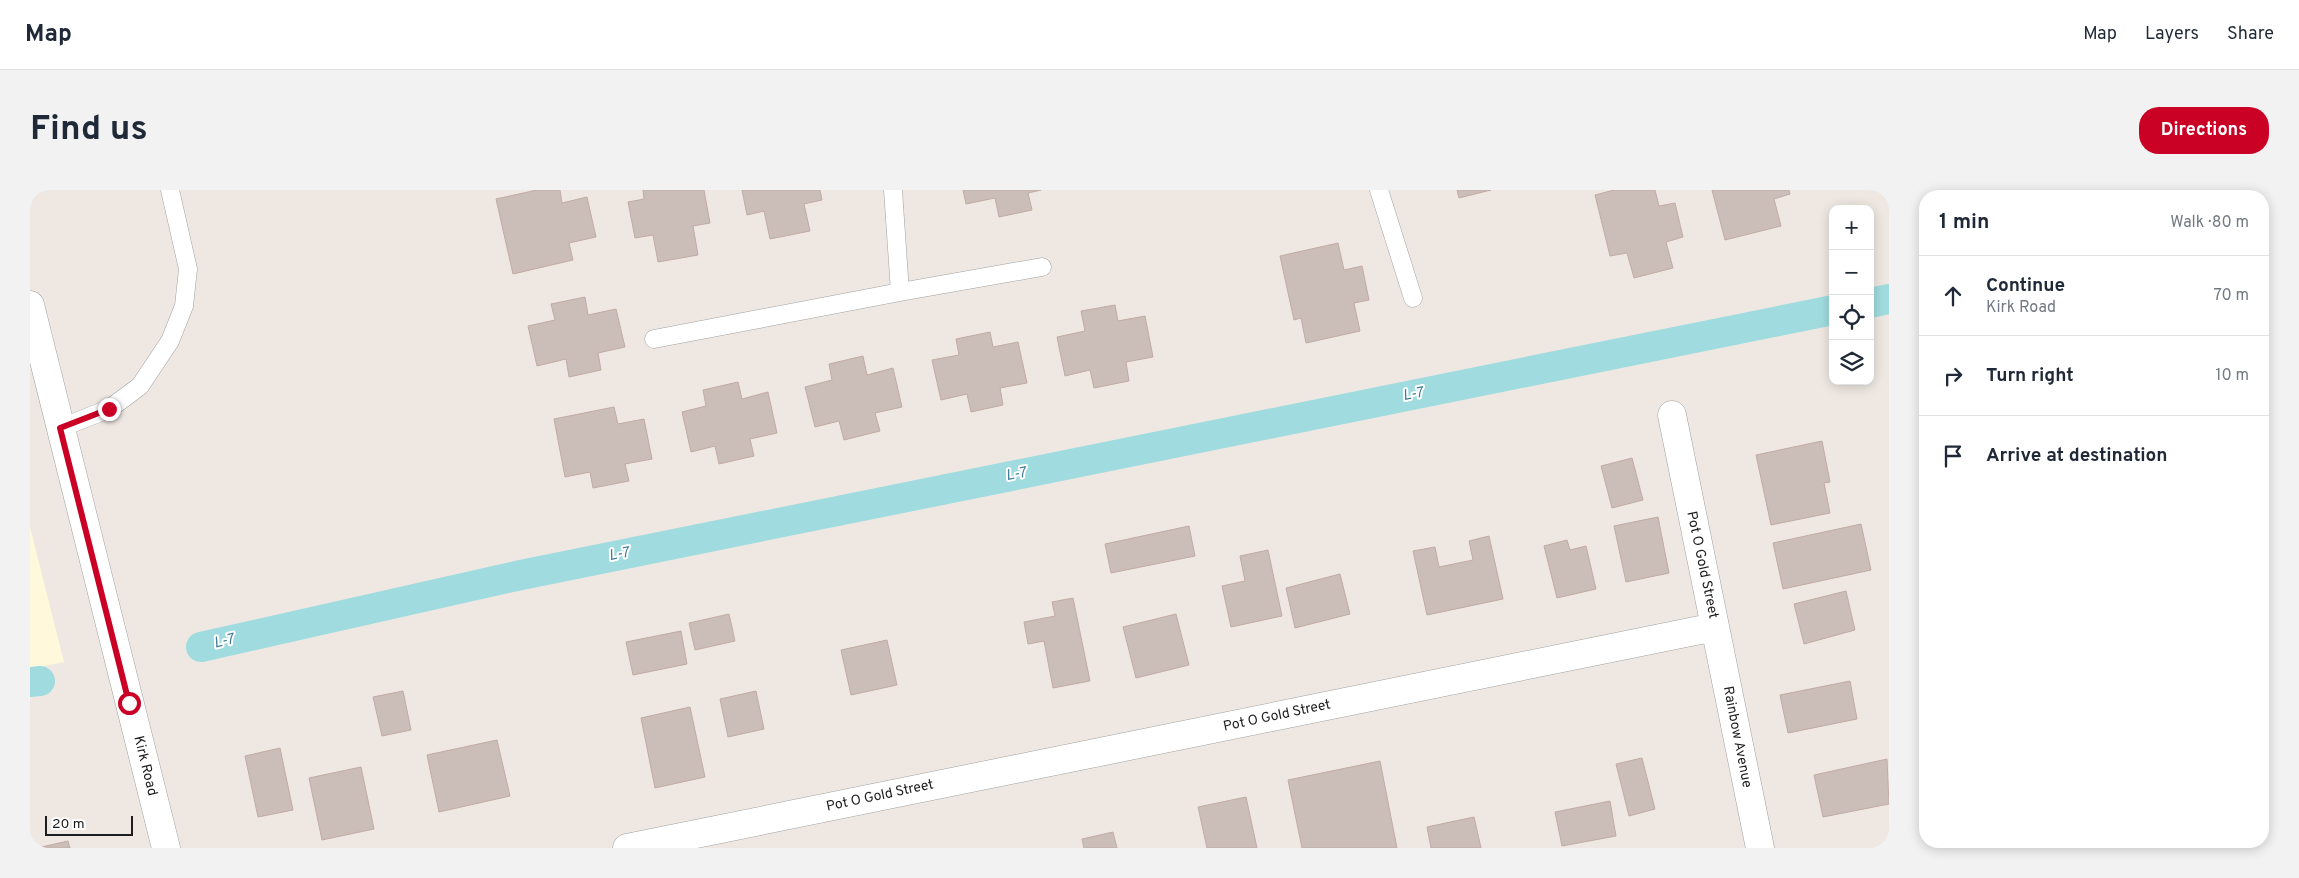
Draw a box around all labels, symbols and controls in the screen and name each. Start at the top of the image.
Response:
text: Map [25,20,72,50]
text: Map [2083,23,2117,46]
text: Layers [2145,23,2199,46]
text: Share [2227,23,2274,46]
button: Directions [2139,107,2269,154]
text: Find us [30,108,148,152]
map controls [1829,205,1874,385]
button: + [1829,205,1874,250]
text: 1 min [1939,209,1989,236]
text: Walk · 80 m [2170,213,2249,233]
button: − [1829,250,1874,295]
text: Continue [1986,274,2065,298]
icon: ahead [1939,282,1967,310]
text: 70 m [2214,286,2249,306]
button: locate [1829,295,1874,340]
text: Kirk Road [1986,298,2056,318]
button: layers [1829,340,1874,385]
icon: right [1939,362,1967,390]
text: Turn right [1986,364,2074,388]
text: 10 m [2215,366,2249,386]
water label: L-7 [1401,383,1426,406]
route end [98,398,121,421]
icon: arrive [1939,442,1967,470]
text: Arrive at destination [1986,444,2167,468]
water label: L-7 [1004,463,1029,486]
street label: Pot O Gold Street [1682,510,1722,620]
water label: L-7 [607,543,632,566]
water label: L-7 [212,630,238,654]
street label: Rainbow Avenue [1719,685,1755,789]
route start [118,692,141,715]
street label: Pot O Gold Street [1222,696,1332,736]
street label: Kirk Road [129,734,161,798]
street label: Pot O Gold Street [825,776,935,816]
scale bar [45,813,132,836]
text: 20 m [52,816,85,833]

